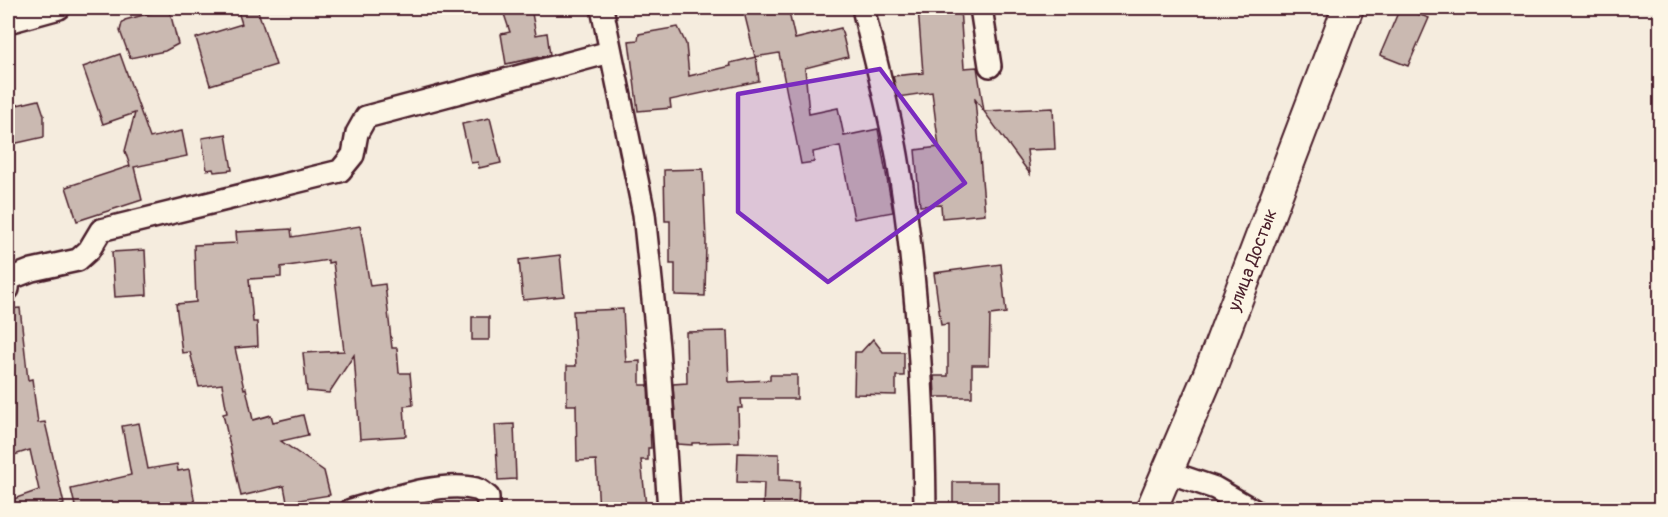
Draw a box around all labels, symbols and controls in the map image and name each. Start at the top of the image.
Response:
street label: улица Достык [1222,205,1283,315]

